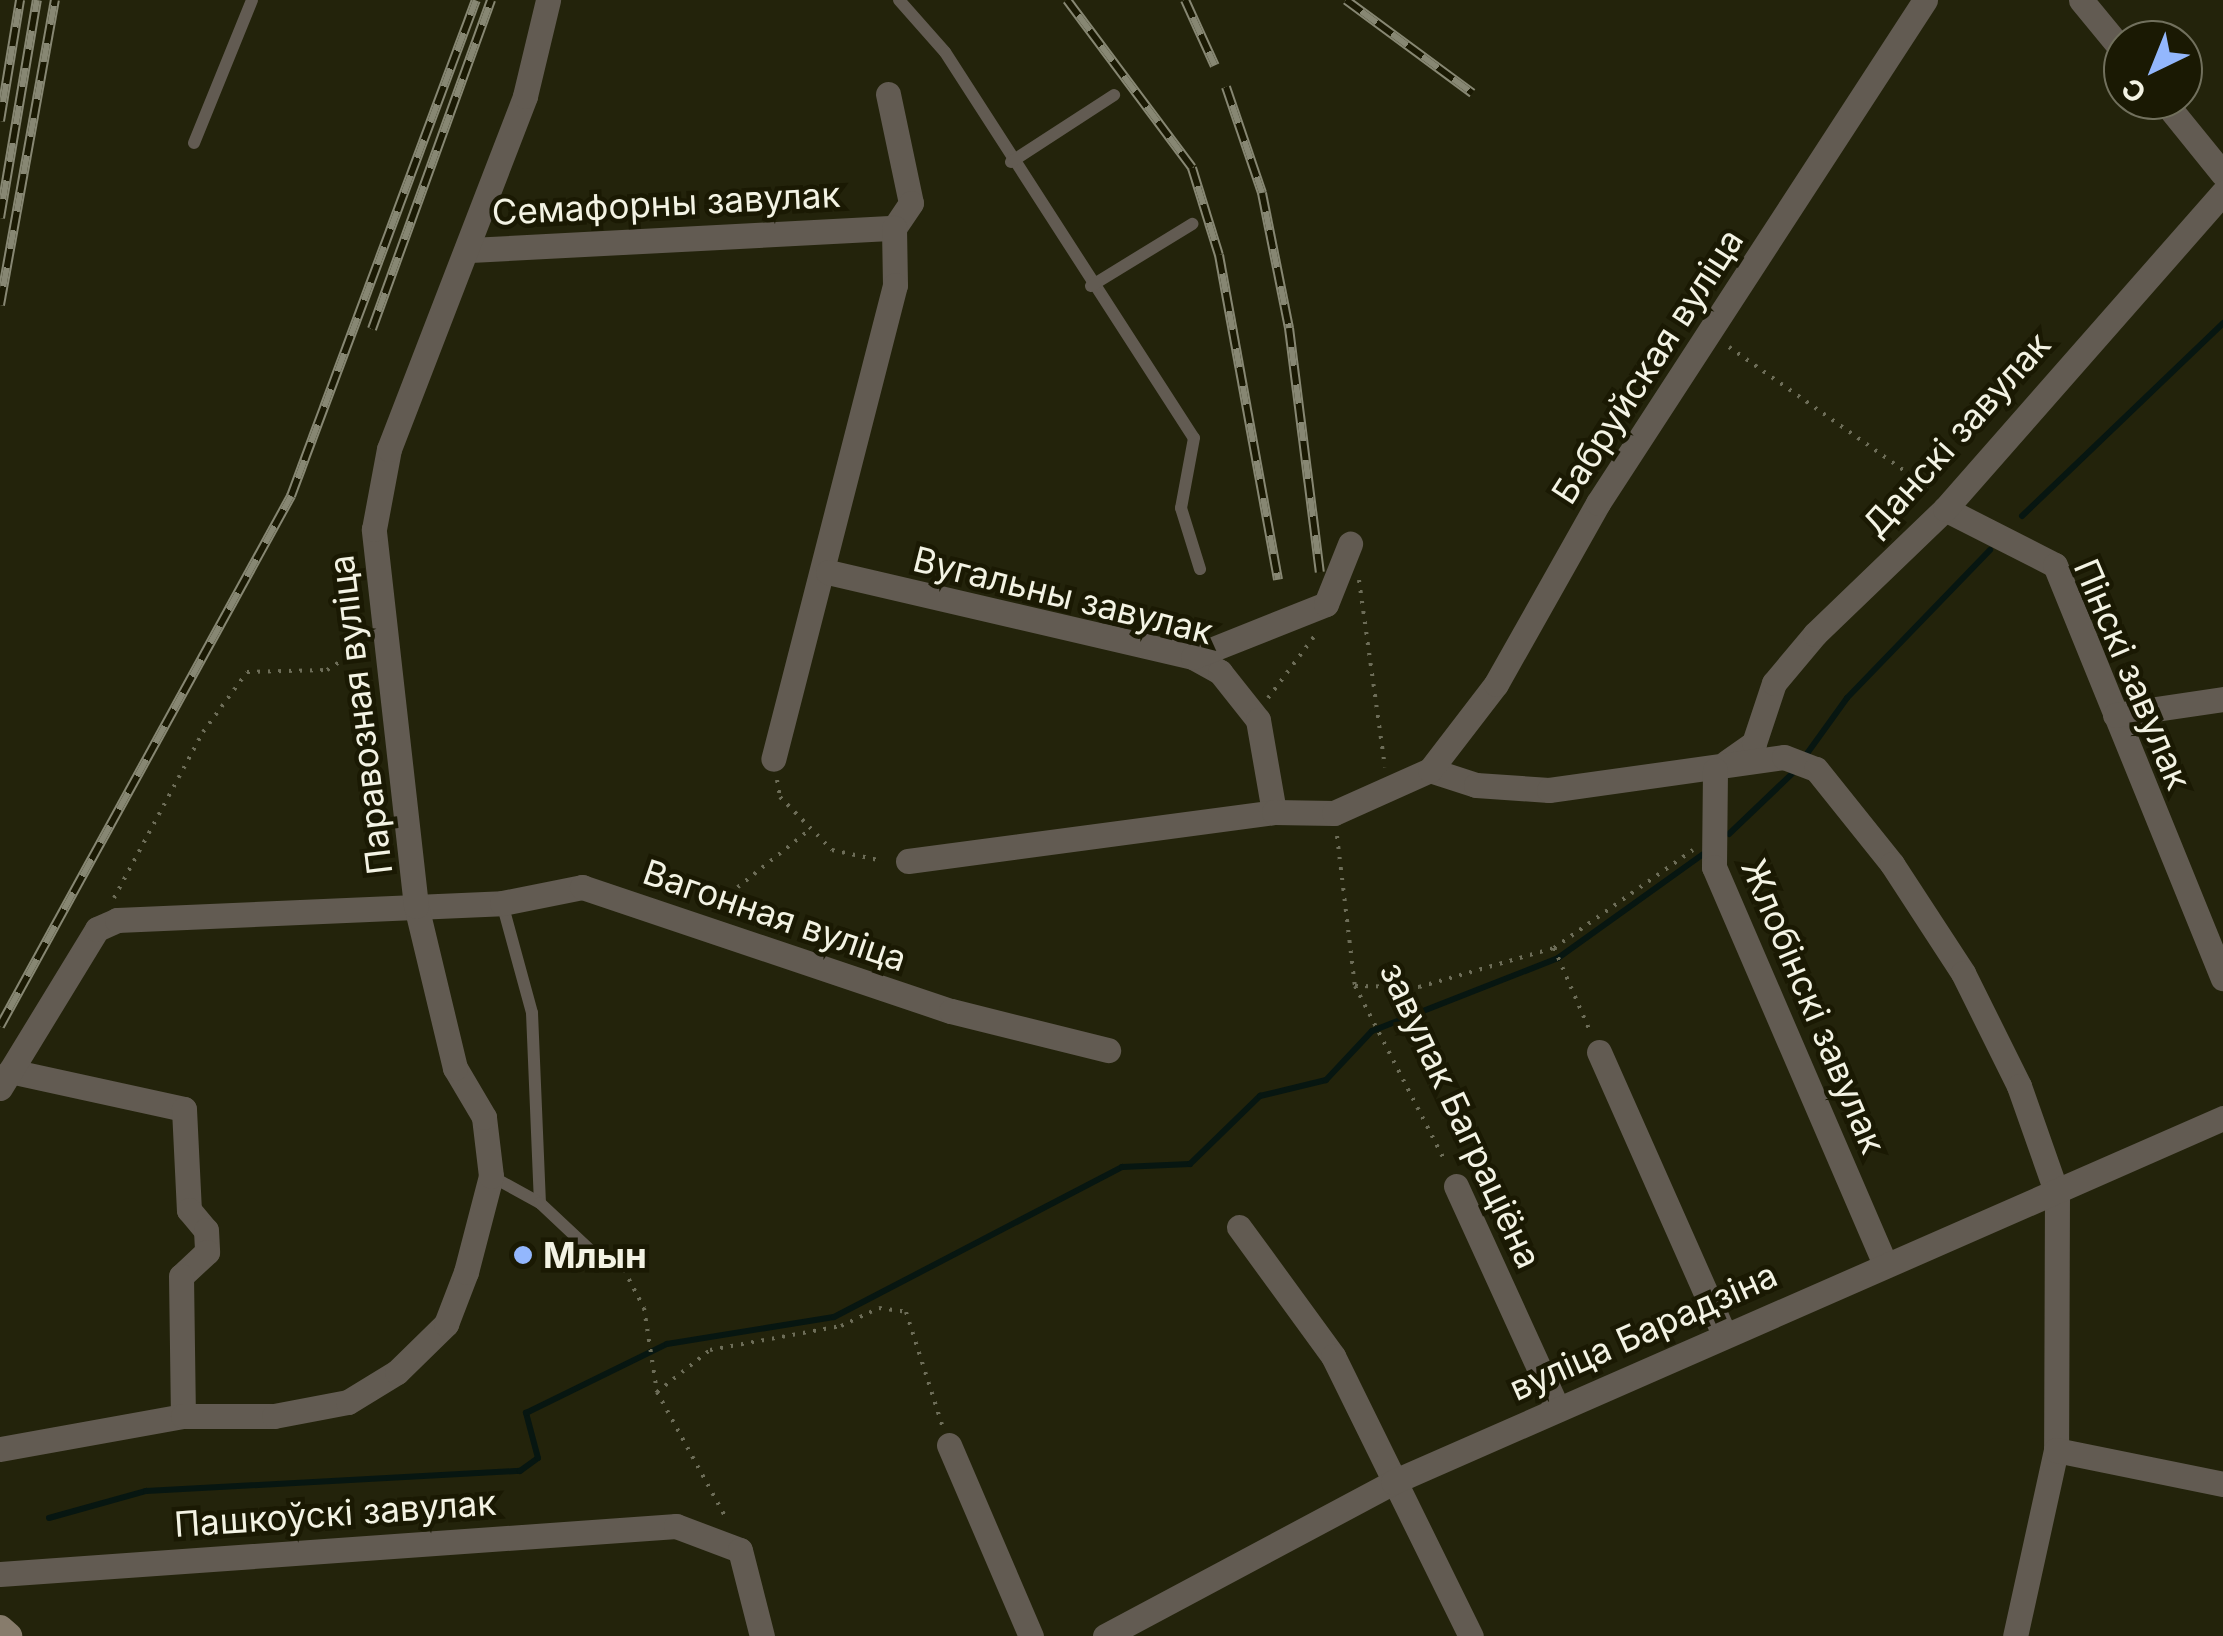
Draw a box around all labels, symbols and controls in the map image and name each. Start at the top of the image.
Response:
north arrow [2103,20,2203,120]
text: С [2115,71,2153,110]
street label: Семафорны завулак [491,173,841,233]
street label: Бабруйская вуліца [1543,221,1751,511]
street label: Данскі завулак [1853,323,2059,545]
street label: Вугальны завулак [909,537,1217,653]
street label: Паравозная вуліца [320,553,400,877]
street label: Пінскі завулак [2066,553,2200,795]
street label: Вагонная вуліца [638,850,912,980]
street label: Жлобінскі завулак [1733,853,1895,1159]
street label: завулак Баграціёна [1372,955,1550,1275]
place label: Млын [543,1234,647,1276]
marker: Млын [512,1244,534,1266]
street label: вуліца Барадзіна [1503,1253,1783,1409]
street label: Пашкоўскі завулак [173,1481,497,1545]

